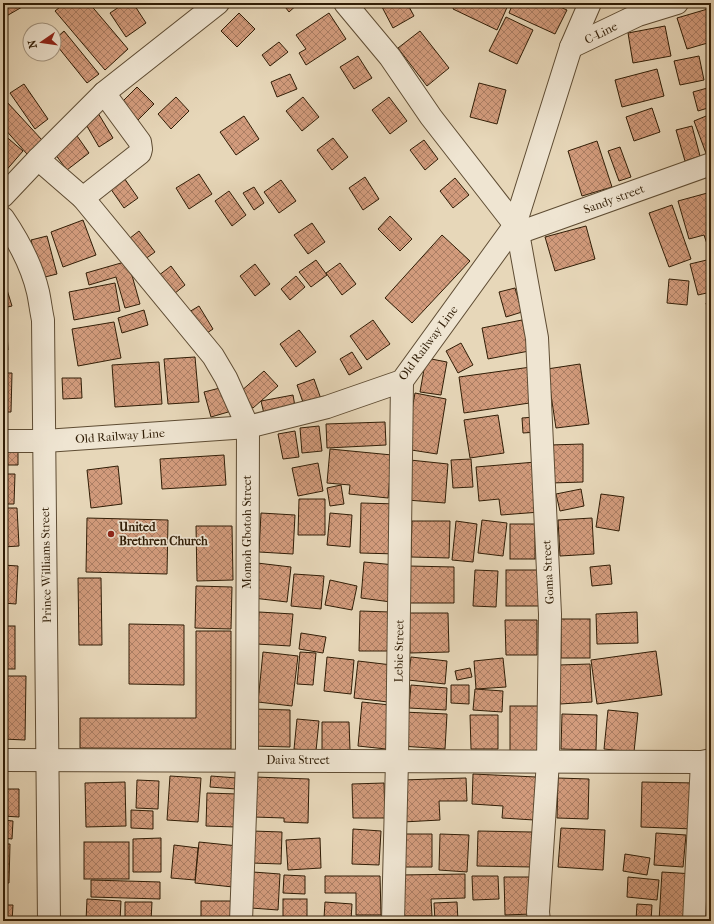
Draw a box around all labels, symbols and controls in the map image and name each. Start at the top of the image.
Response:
street label: C-Line [582,19,620,47]
north arrow [22,22,62,62]
text: N [25,38,40,50]
street label: Sandy street [582,181,647,217]
street label: Old Railway Line [395,303,461,383]
street label: Old Railway Line [75,426,165,446]
street label: Momoh Gbotoh Street [240,474,254,589]
street label: Prince Williams Street [38,506,54,623]
place label: United Brethren Church [118,520,208,548]
marker: United Brethren Church [106,529,116,539]
street label: Goma Street [539,539,557,604]
street label: Lebie Street [391,619,407,683]
street label: Daiva Street [266,753,331,767]

